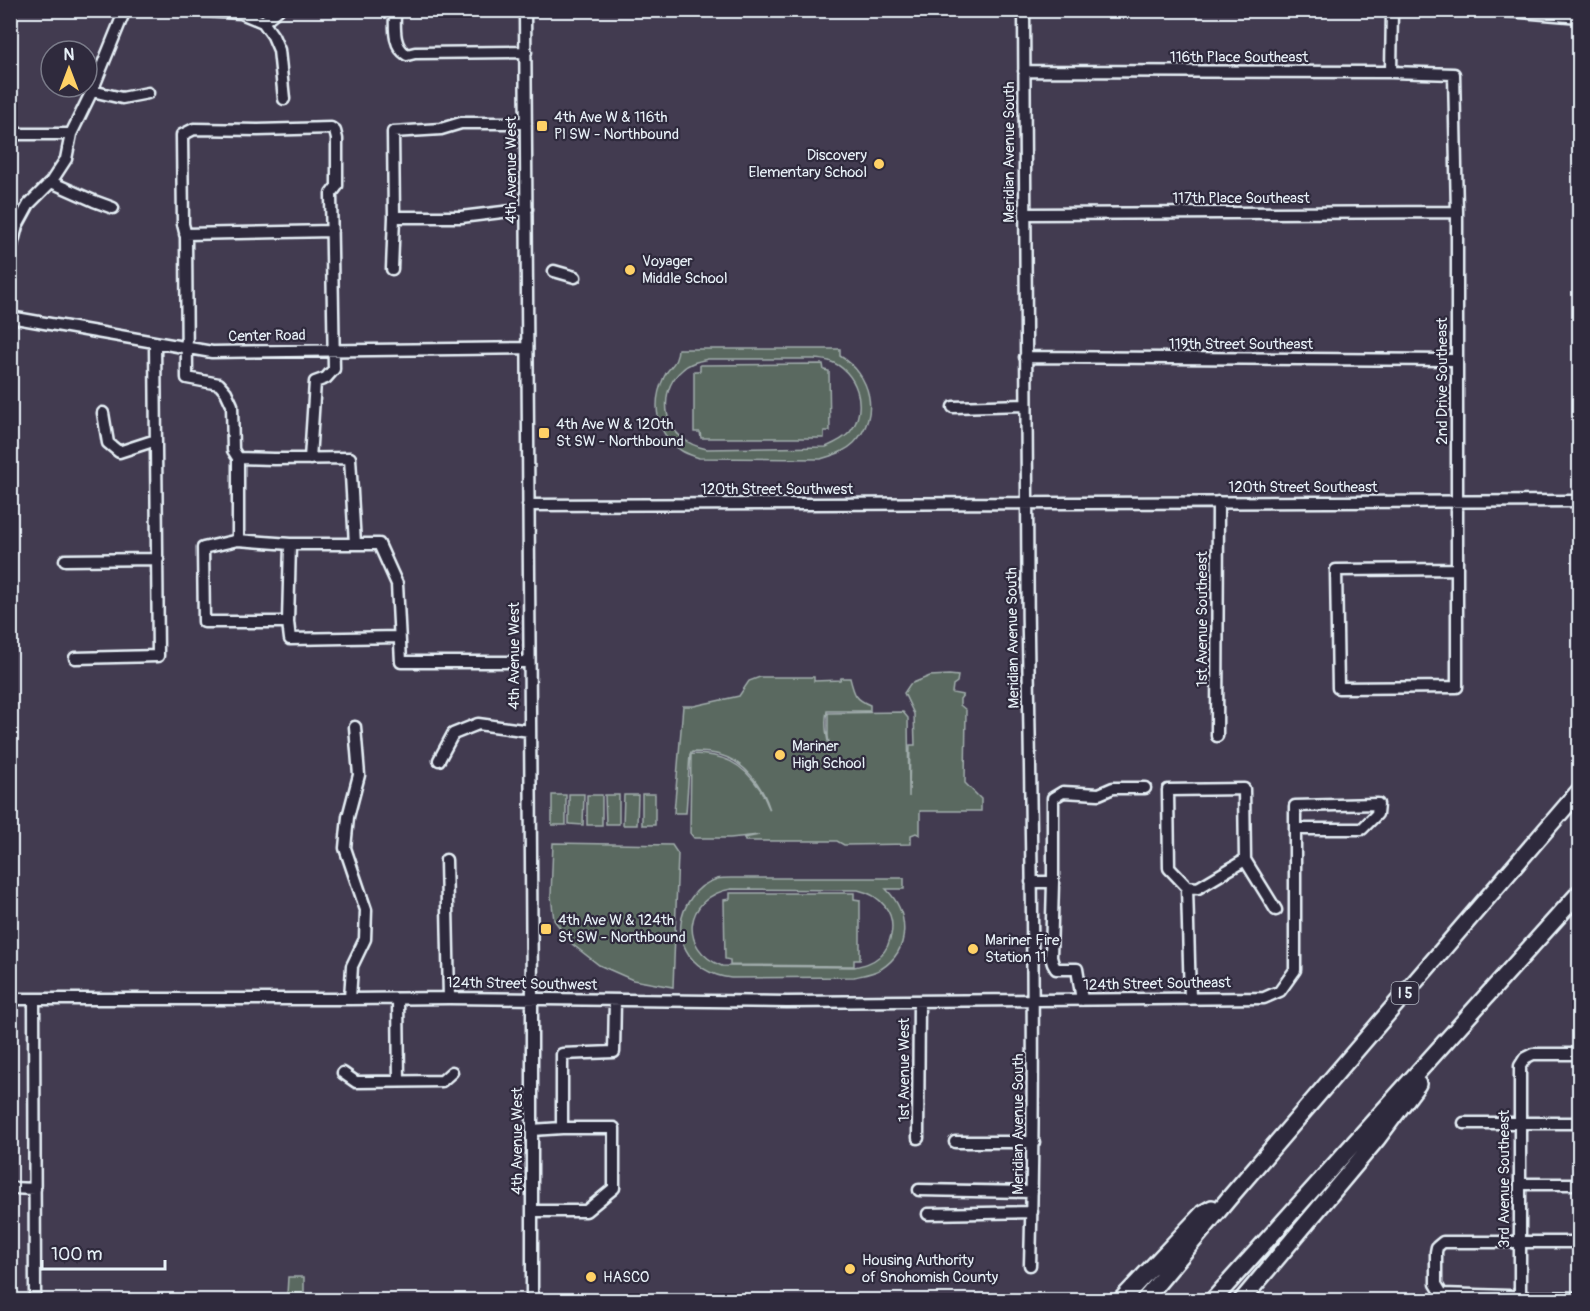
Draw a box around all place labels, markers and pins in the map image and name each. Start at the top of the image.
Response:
place label: 4th Ave W & 116th Pl SW - Northbound [554,108,679,144]
marker: 4th Ave W & 116th Pl SW - Northbound [535,119,549,133]
place label: Discovery Elementary School [749,146,868,182]
marker: Discovery Elementary School [872,157,886,171]
place label: Voyager Middle School [642,252,727,288]
marker: Voyager Middle School [623,263,637,277]
place label: 4th Ave W & 120th St SW - Northbound [556,415,684,451]
marker: 4th Ave W & 120th St SW - Northbound [537,426,551,440]
place label: Mariner High School [792,737,865,773]
marker: Mariner High School [773,748,787,762]
place label: 4th Ave W & 124th St SW - Northbound [558,911,686,947]
marker: 4th Ave W & 124th St SW - Northbound [539,922,553,936]
place label: Mariner Fire Station 11 [985,931,1060,967]
marker: Mariner Fire Station 11 [966,942,980,956]
place label: Housing Authority of Snohomish County [862,1251,999,1287]
marker: Housing Authority of Snohomish County [843,1262,857,1276]
place label: HASCO [603,1268,649,1287]
marker: HASCO [584,1270,598,1284]

